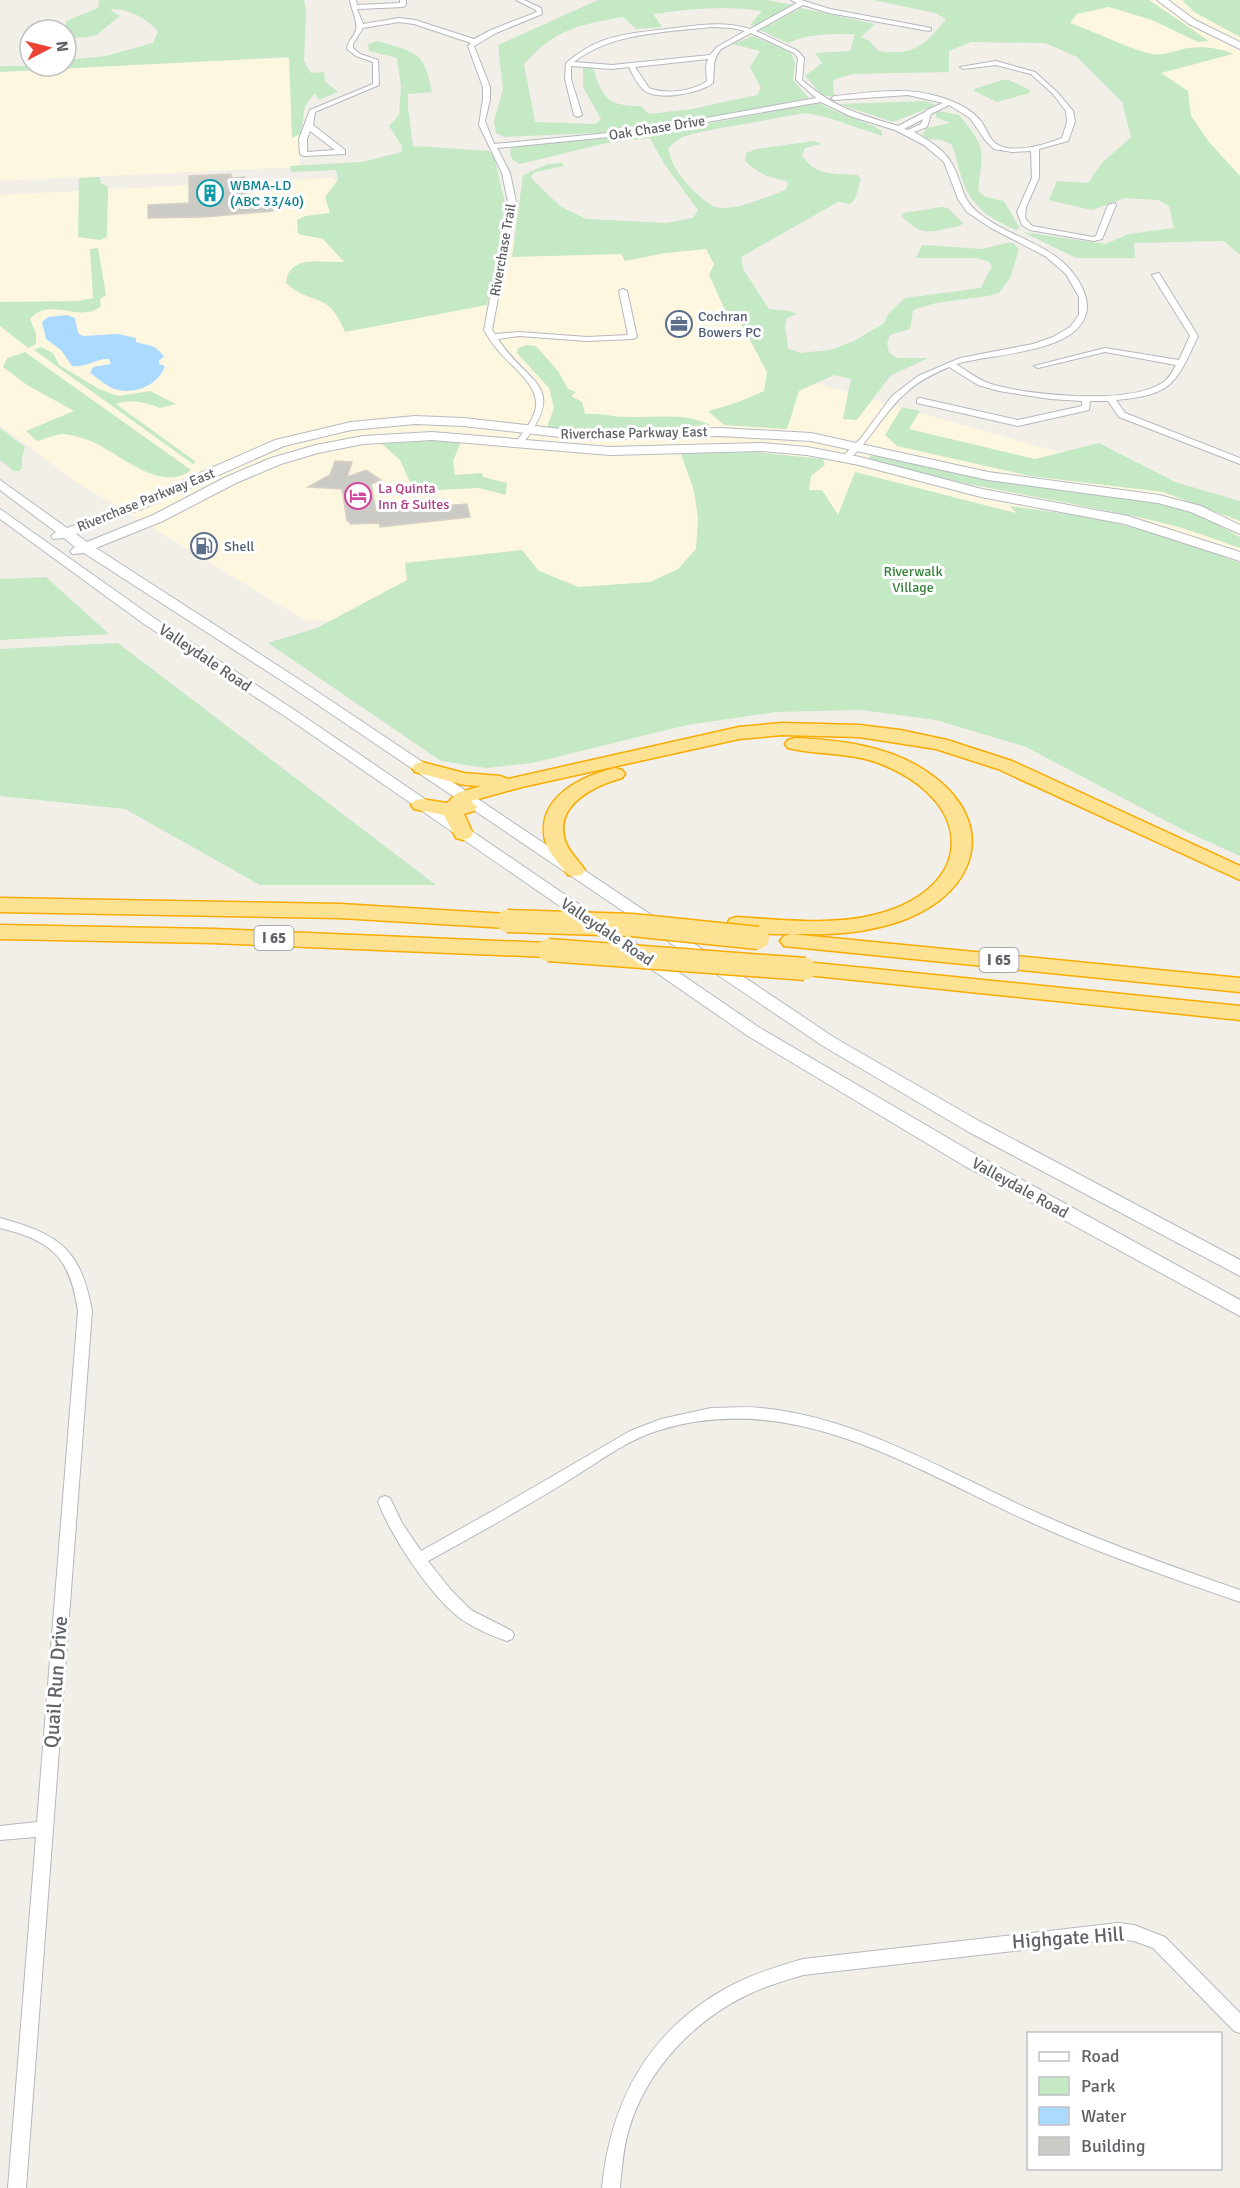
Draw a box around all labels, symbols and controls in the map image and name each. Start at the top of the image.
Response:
north arrow [18,18,78,78]
text: N [51,40,72,53]
street label: Oak Chase Drive [608,112,706,144]
place label: WBMA-LD (ABC 33/40) [230,177,304,210]
building icon: WBMA-LD (ABC 33/40) [195,178,225,208]
street label: Riverchase Trail [486,202,520,298]
place label: Cochran Bowers PC [698,308,761,341]
office icon: Cochran Bowers PC [664,309,694,339]
street label: Riverchase Parkway East [560,423,708,443]
street label: Riverchase Parkway East [75,465,217,535]
place label: La Quinta Inn & Suites [378,480,449,513]
hotel icon: La Quinta Inn & Suites [343,481,373,511]
fuel station icon: Shell [189,531,219,561]
place label: Shell [224,538,254,555]
park label: Riverwalk Village [884,563,942,596]
street label: Valleydale Road [155,620,255,696]
street label: Valleydale Road [557,894,657,970]
road number: I 65 [254,926,294,950]
road number: I 65 [980,948,1018,972]
street label: Valleydale Road [968,1153,1072,1223]
street label: Quail Run Drive [39,1615,73,1749]
street label: Highgate Hill [1011,1922,1125,1954]
legend [1027,2032,1222,2170]
text: Road [1081,2045,1120,2067]
text: Park [1081,2075,1116,2097]
text: Water [1081,2105,1127,2127]
text: Building [1081,2135,1145,2157]

